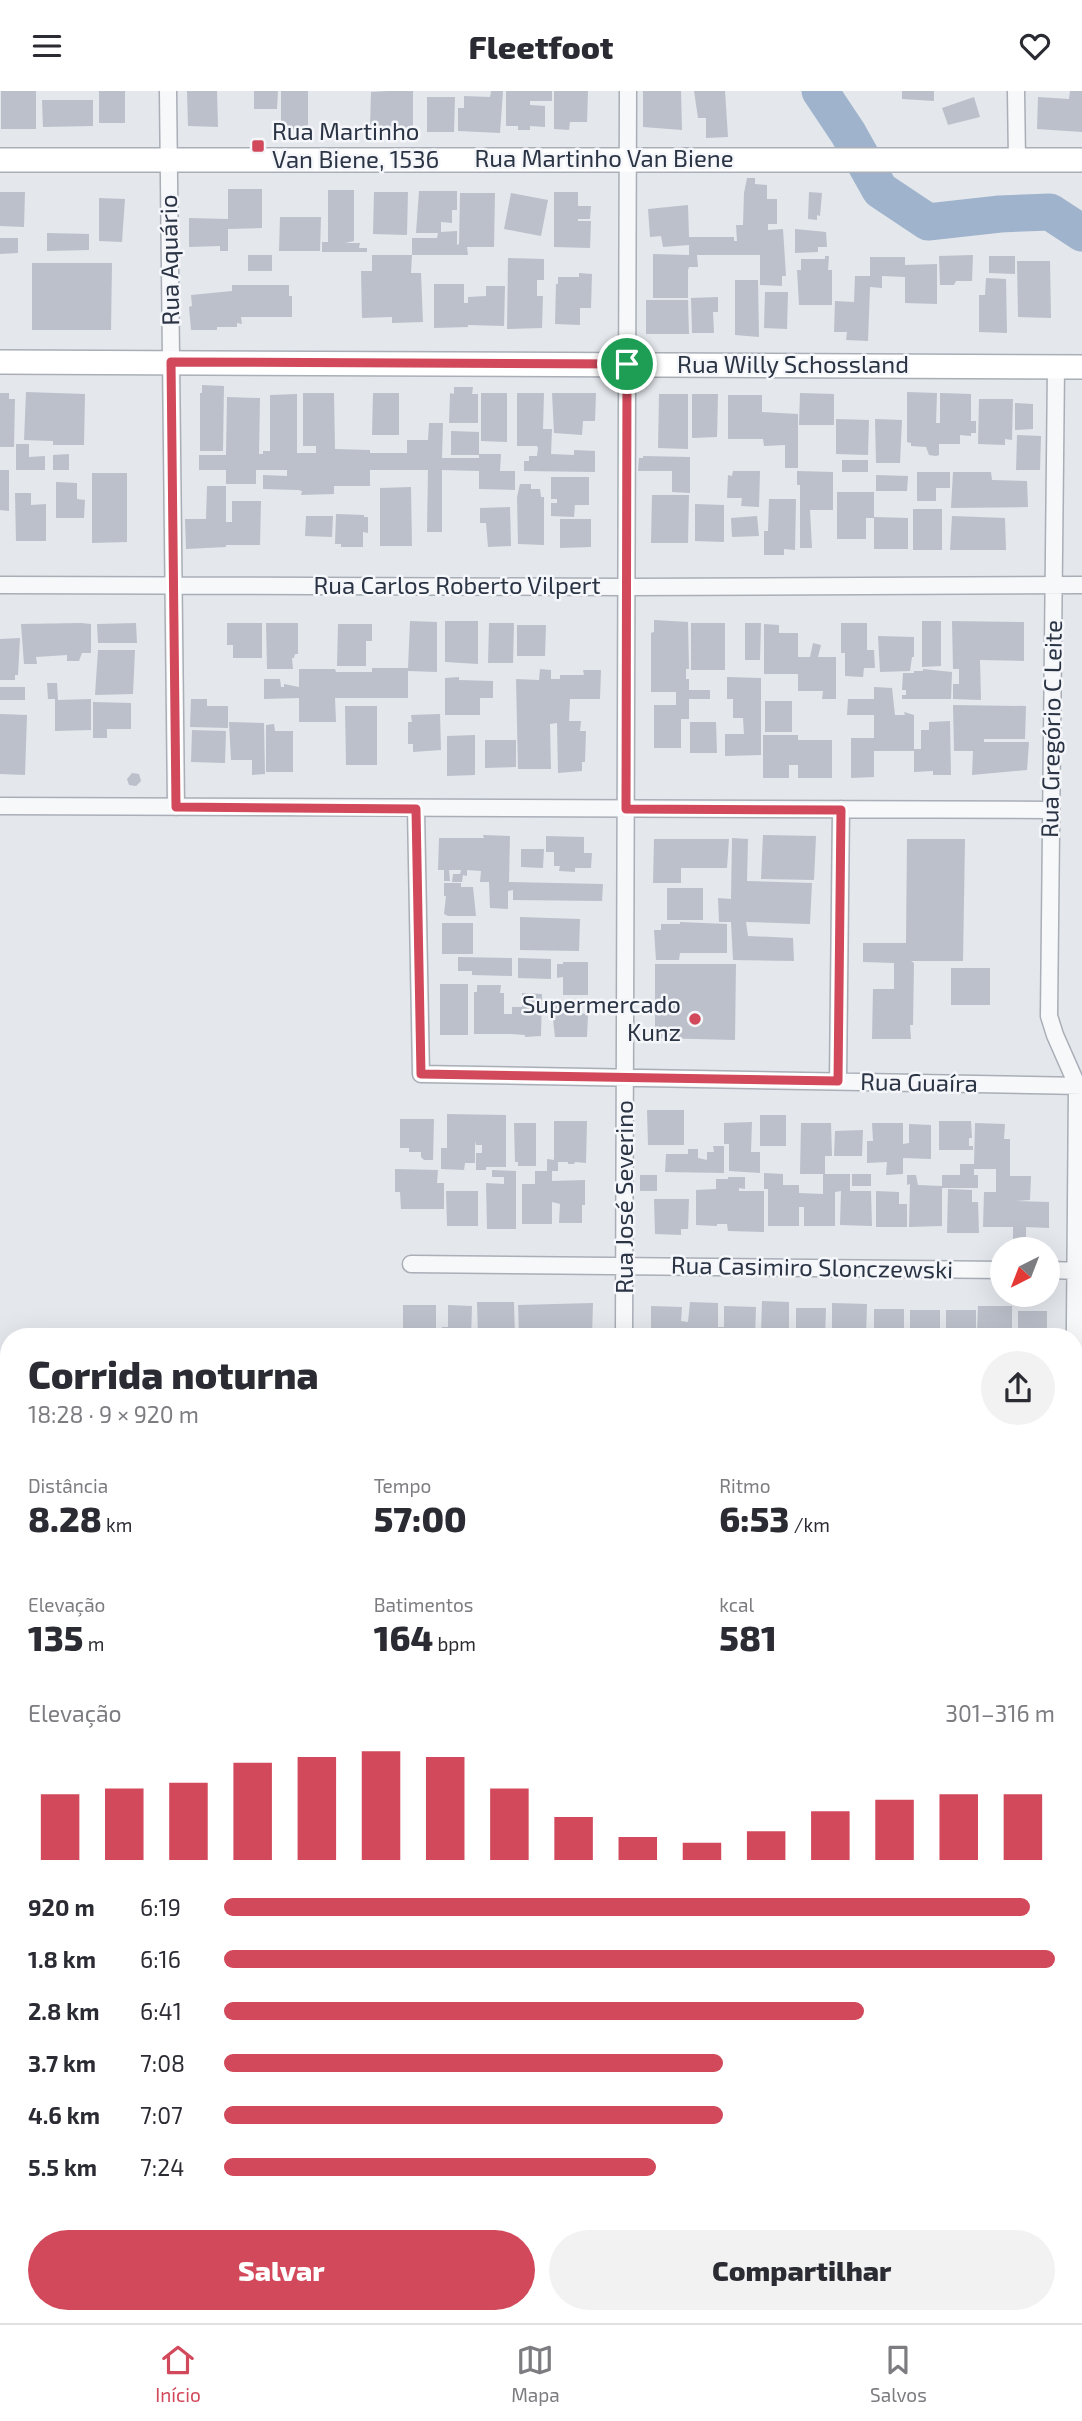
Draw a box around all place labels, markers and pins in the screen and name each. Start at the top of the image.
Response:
place label: Rua Martinho Van Biene, 1536 [272,116,439,173]
marker: Rua Martinho Van Biene, 1536 [250,138,266,154]
pin [597,334,657,394]
place label: Supermercado Kunz [522,989,681,1046]
marker: Supermercado Kunz [687,1011,703,1027]

